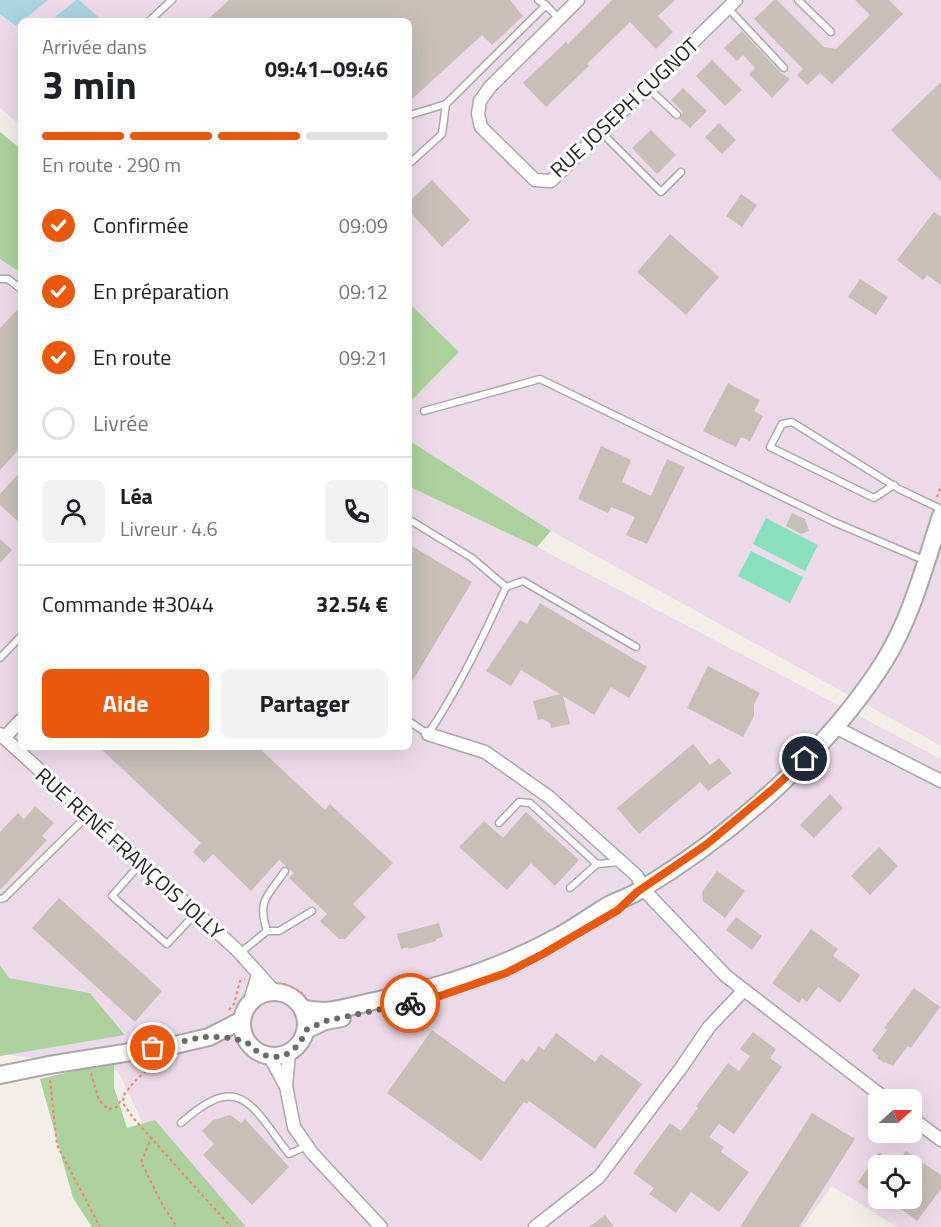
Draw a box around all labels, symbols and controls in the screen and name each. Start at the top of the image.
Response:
street label: RUE JOSEPH CUGNOT [542,29,706,185]
text: Arrivée dans [42,31,147,62]
text: 09:41–09:46 [265,52,388,86]
text: 3 min [42,55,137,114]
text: En route · 290 m [42,149,181,180]
text: Confirmée [93,208,189,242]
icon: check [42,209,75,242]
text: 09:09 [339,210,388,241]
text: En préparation [93,274,229,308]
icon: check [42,275,75,308]
text: 09:12 [339,276,388,307]
text: En route [93,340,171,374]
icon: check [42,341,75,374]
text: 09:21 [339,342,388,373]
text: Livrée [93,406,149,440]
text: Léa [120,479,153,513]
button: person [42,480,105,543]
button: phone [325,480,388,543]
text: Livreur · 4.6 [120,513,218,544]
text: Commande #3044 [42,587,214,621]
text: 32.54 € [316,587,388,621]
button: Aide [42,669,209,738]
button: Partager [221,669,388,738]
pin [779,733,830,784]
icon: home [788,742,821,775]
street label: RUE RENÉ FRANÇOIS JOLLY [29,760,232,947]
courier [380,973,440,1033]
icon: bike [394,987,427,1020]
pin [127,1022,178,1073]
icon: bag [136,1031,169,1064]
north arrow [868,1089,922,1143]
map controls [868,1089,922,1209]
button: locate [868,1155,922,1209]

